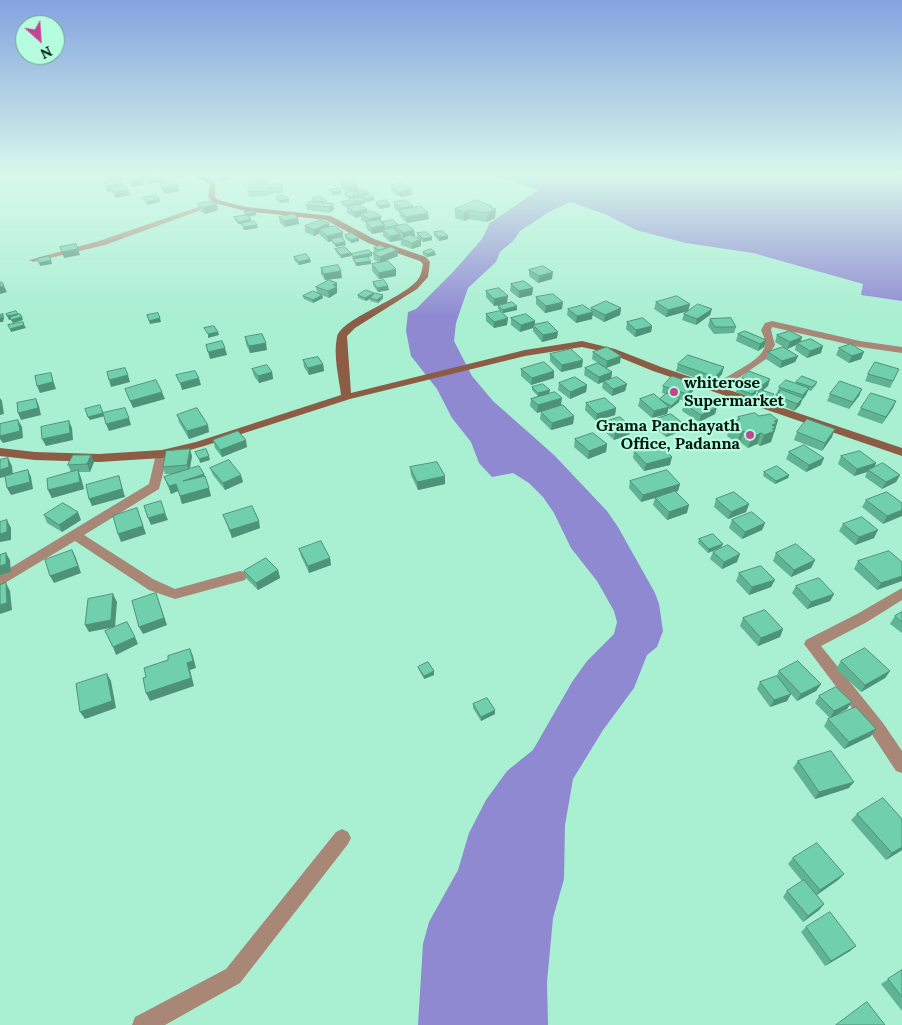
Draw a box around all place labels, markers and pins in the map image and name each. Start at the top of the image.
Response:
place label: whiterose Supermarket [684,373,784,411]
marker: whiterose Supermarket [668,386,680,398]
place label: Grama Panchayath Office, Padanna [596,416,740,454]
marker: Grama Panchayath Office, Padanna [744,429,756,441]

